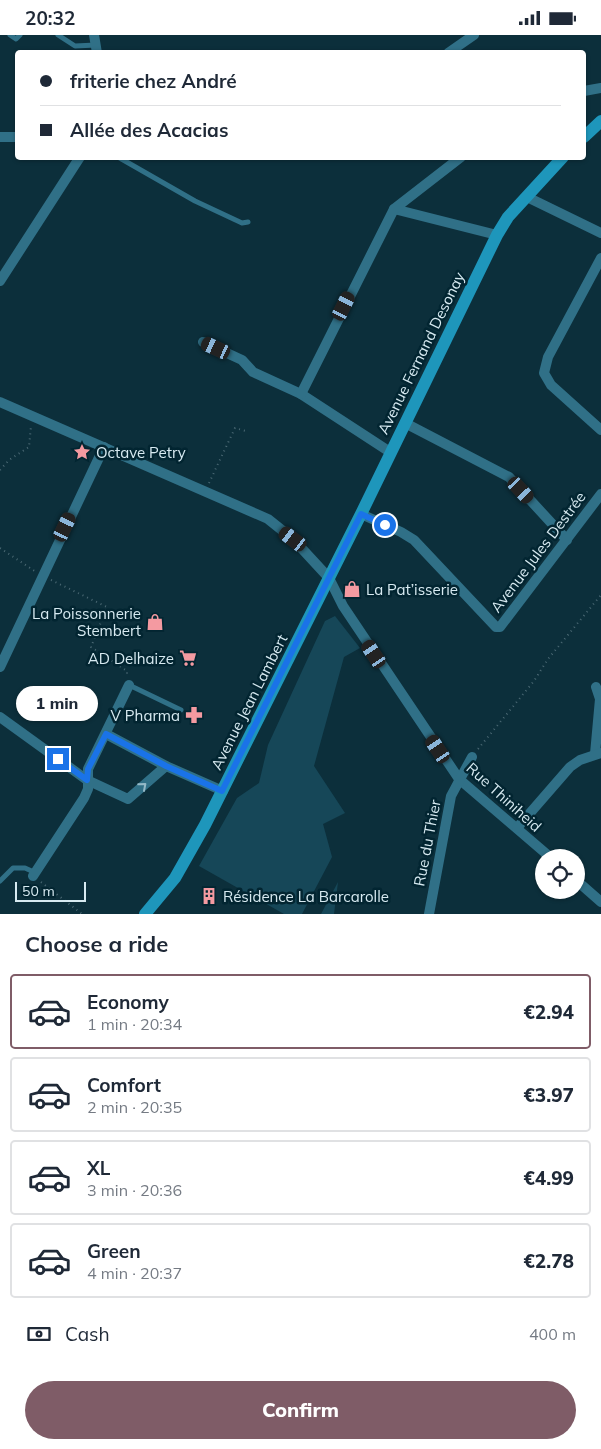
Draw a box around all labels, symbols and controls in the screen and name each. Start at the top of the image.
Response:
text: 20:32 [25,6,75,30]
text: friterie chez André [70,69,237,93]
text: Allée des Acacias [70,118,228,142]
street label: Avenue Fernand Desonay [373,269,469,437]
car [330,289,357,323]
car [199,335,232,361]
place icon: Octave Petry [72,442,92,462]
place label: Octave Petry [96,443,186,462]
car [505,474,536,506]
street label: Avenue Jules Destrée [486,488,590,616]
car [51,510,78,544]
route start [374,514,396,536]
car [276,524,309,554]
shop icon: La Pat’isserie [342,579,362,599]
place label: La Pat’isserie [366,580,458,599]
place label: La Poissonnerie Stembert [32,604,141,640]
shop icon: La Poissonnerie Stembert [145,612,165,632]
street label: Avenue Jean Lambert [207,631,291,773]
car [359,637,388,671]
supermarket icon: AD Delhaize [178,648,198,668]
place label: AD Delhaize [88,649,174,668]
callout: 1 min [17,687,99,721]
text: 1 min [36,693,78,713]
pharmacy icon: V Pharma [184,705,204,725]
place label: V Pharma [110,706,180,725]
car [423,732,452,766]
route end [47,748,69,770]
street label: Rue Thiniheid [463,758,545,836]
one-way arrow [138,782,147,791]
street label: Rue du Thier [409,798,445,888]
map controls [535,849,585,899]
button: locate [535,849,585,899]
scale bar [15,879,86,902]
text: 50 m [22,882,55,900]
building icon: Résidence La Barcarolle [199,886,219,906]
place label: Résidence La Barcarolle [223,887,389,906]
text: Choose a ride [25,930,168,958]
icon: car [27,989,72,1034]
text: Economy [87,990,169,1014]
text: €2.94 [523,1000,574,1024]
text: 1 min · 20:34 [87,1014,182,1034]
icon: car [27,1072,72,1117]
text: Comfort [87,1073,161,1097]
text: €3.97 [523,1083,574,1107]
text: 2 min · 20:35 [87,1097,182,1117]
icon: car [27,1155,72,1200]
text: XL [87,1156,110,1180]
text: €4.99 [523,1166,574,1190]
text: 3 min · 20:36 [87,1180,182,1200]
icon: car [27,1238,72,1283]
text: Green [87,1239,141,1263]
text: €2.78 [523,1249,574,1273]
text: 4 min · 20:37 [87,1263,182,1283]
icon: cash [25,1320,53,1348]
text: Cash [65,1322,110,1346]
text: 400 m [529,1324,576,1344]
button: Confirm [25,1381,576,1439]

